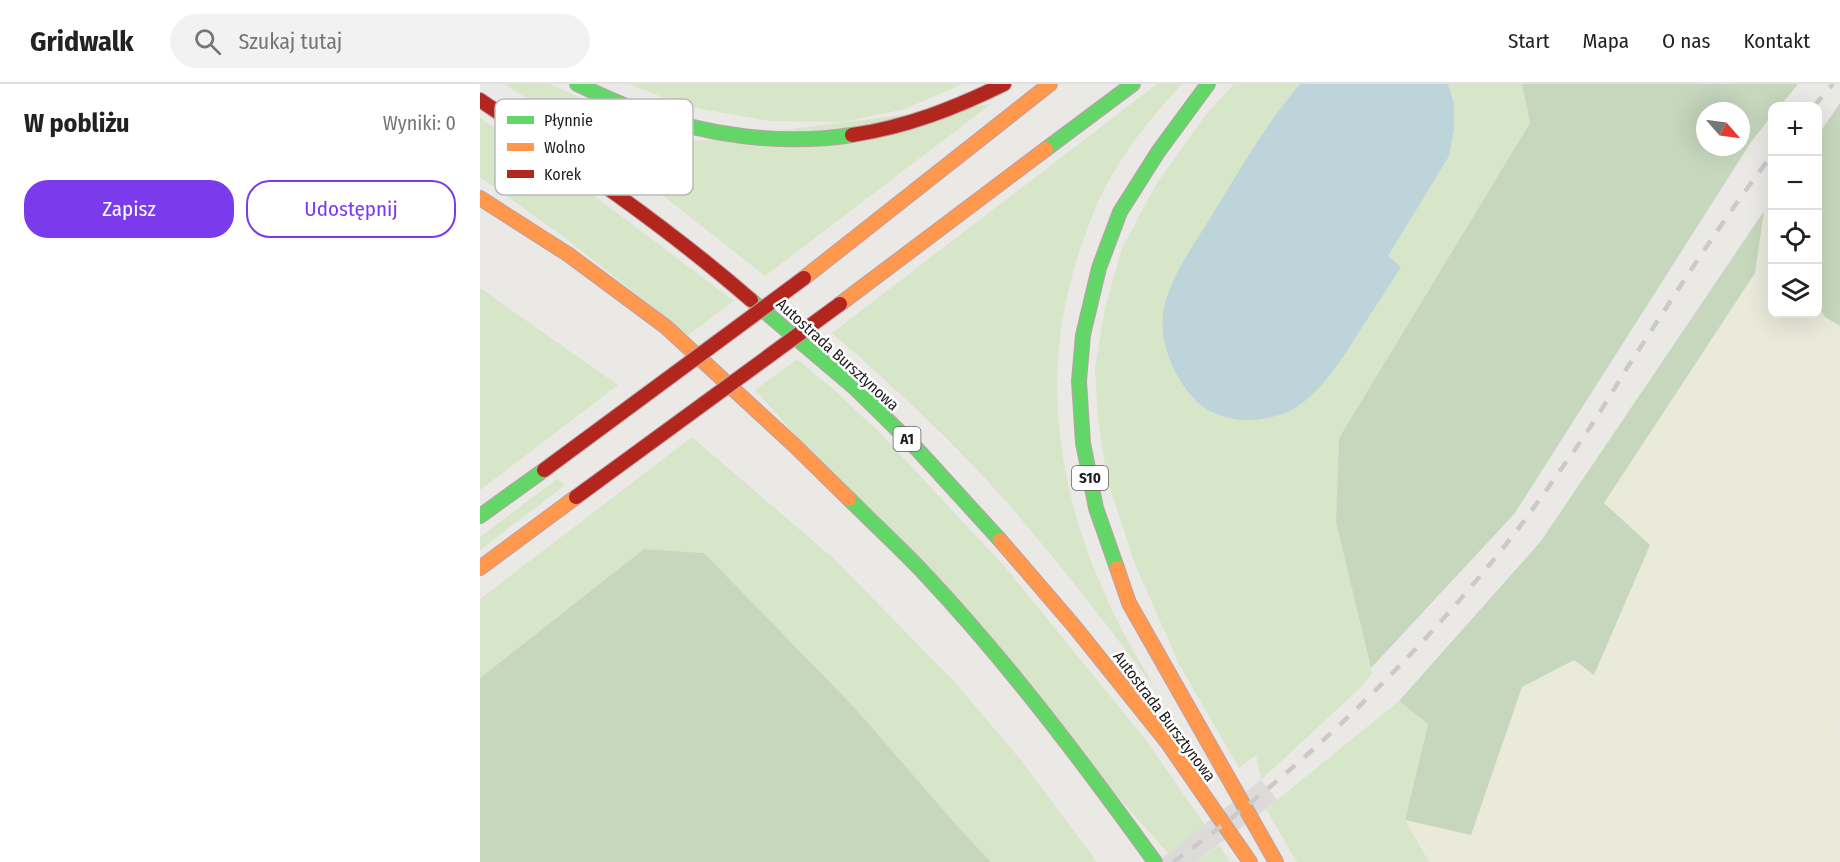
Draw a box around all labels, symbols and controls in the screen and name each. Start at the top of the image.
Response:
search box [170,14,590,68]
text: Gridwalk [30,25,134,58]
icon: search [191,25,224,58]
text: Szukaj tutaj [239,28,342,55]
text: Start [1508,28,1550,54]
text: Mapa [1583,28,1629,54]
text: O nas [1662,28,1710,54]
text: Kontakt [1743,28,1810,54]
legend [495,99,693,195]
north arrow [1696,102,1750,156]
map controls [1768,102,1822,318]
button: + [1768,102,1822,156]
text: W pobliżu [24,108,130,139]
text: Wyniki: 0 [383,111,456,135]
text: Płynnie [544,111,593,130]
text: Wolno [544,138,585,157]
button: − [1768,156,1822,210]
text: Korek [544,165,582,184]
button: Zapisz [24,180,234,238]
button: Udostępnij [246,180,456,238]
button: locate [1768,210,1822,264]
button: layers [1768,264,1822,318]
street label: Autostrada Bursztynowa [772,294,903,414]
road number: A1 [894,427,920,451]
road number: S10 [1072,466,1108,490]
street label: Autostrada Bursztynowa [1109,647,1220,785]

